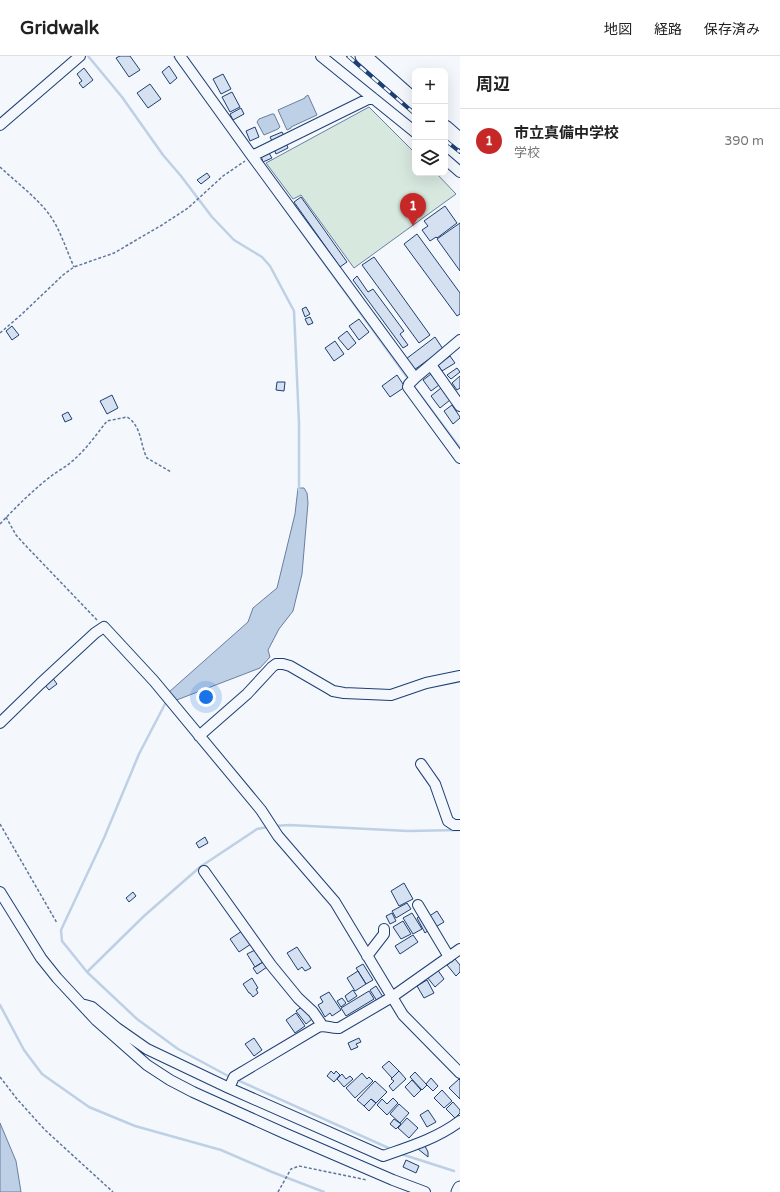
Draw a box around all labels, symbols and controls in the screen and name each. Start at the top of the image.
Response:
text: Gridwalk [20,17,99,39]
text: 地図 [604,21,632,38]
text: 経路 [654,21,682,38]
text: 保存済み [704,21,760,38]
map controls [412,68,448,176]
button: + [412,68,448,104]
text: 周辺 [476,74,510,95]
button: − [412,104,448,140]
text: 市立真備中学校 [514,124,619,142]
text: 1 [485,133,493,149]
text: 390 m [724,133,764,149]
button: layers [412,140,448,176]
text: 学校 [514,145,540,161]
pin: 1 [400,193,426,226]
your location [196,687,216,707]

